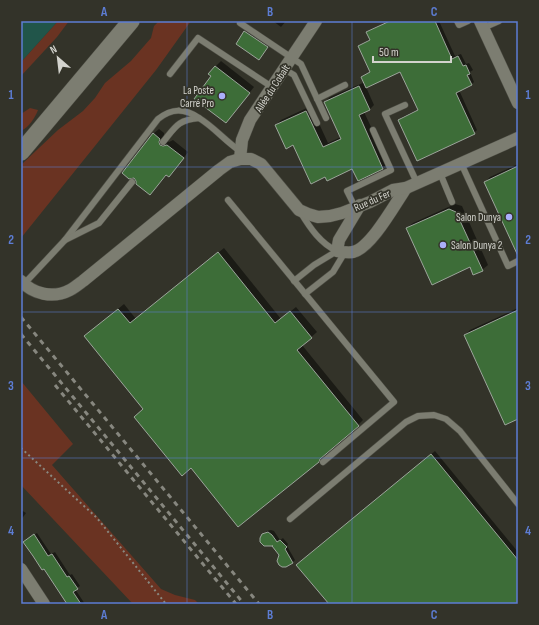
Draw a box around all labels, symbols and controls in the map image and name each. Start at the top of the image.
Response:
text: A [100,4,108,20]
text: B [267,4,273,20]
text: C [431,4,438,20]
north arrow [38,38,78,78]
scale bar [373,38,451,64]
text: N [48,42,59,57]
text: 50 m [379,45,399,60]
street label: Allée du Cobalt [252,61,293,115]
place label: La Poste Carré Pro [180,84,214,110]
text: 1 [8,87,14,103]
text: 1 [525,87,531,103]
marker: La Poste Carré Pro [217,91,227,101]
street label: Rue du Fer [352,187,392,214]
place label: Salon Dunya [456,211,501,224]
marker: Salon Dunya [504,212,514,222]
text: 2 [8,232,14,248]
text: 2 [525,232,531,248]
place label: Salon Dunya 2 [451,239,503,252]
marker: Salon Dunya 2 [438,240,448,250]
text: 3 [8,378,14,394]
text: 3 [525,378,531,394]
text: 4 [8,523,14,539]
text: 4 [525,523,531,539]
text: A [100,607,108,623]
text: B [267,607,273,623]
text: C [431,607,438,623]

